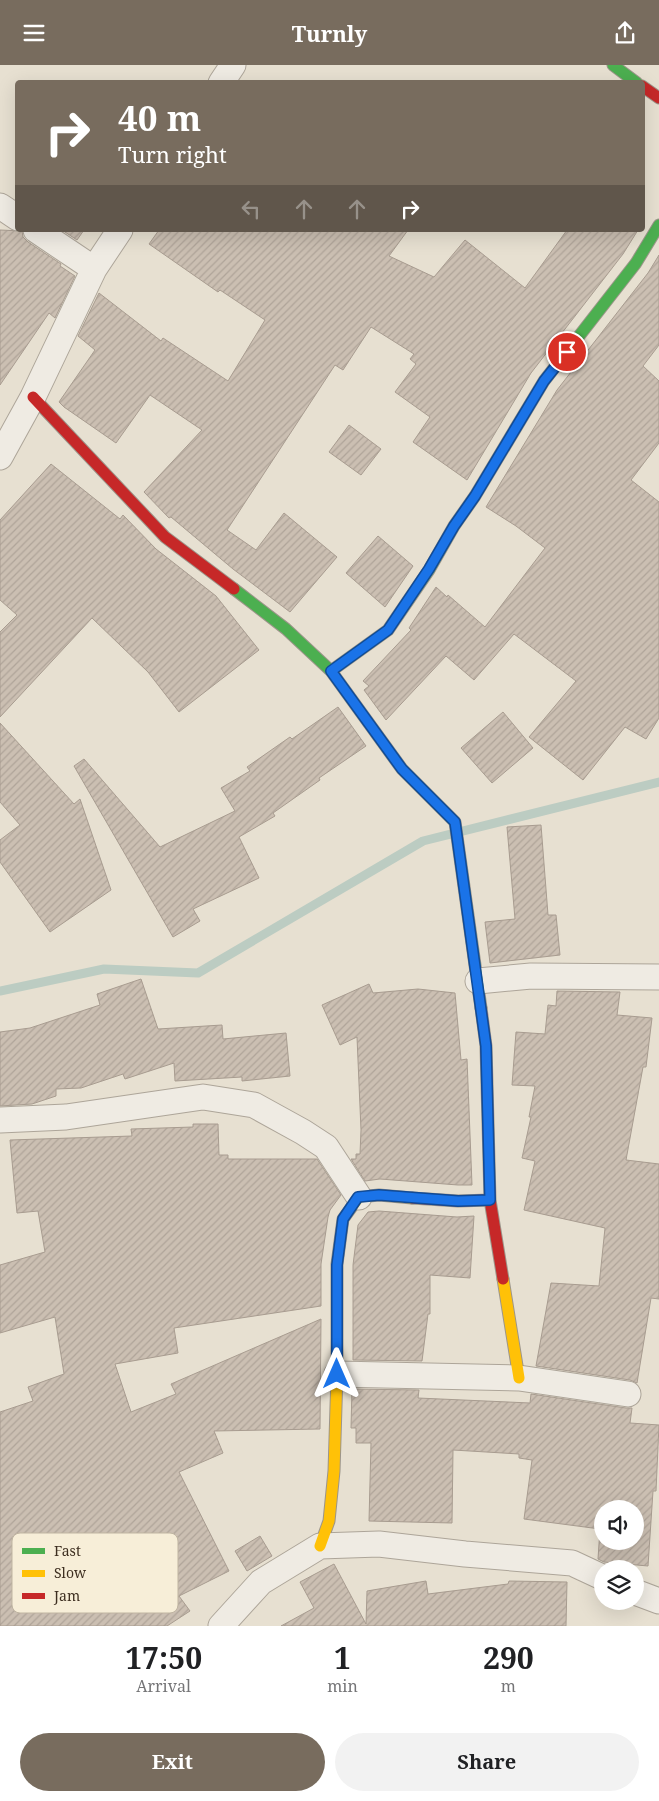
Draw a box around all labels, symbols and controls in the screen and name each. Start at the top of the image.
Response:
text: Turnly [292,18,367,48]
icon: menu [20,19,48,47]
icon: share [611,19,639,47]
text: 40 m [118,94,201,141]
icon: right [35,100,100,165]
text: Turn right [118,139,227,169]
icon: left [237,195,265,223]
icon: ahead [290,195,318,223]
icon: ahead [343,195,371,223]
icon: right [396,195,424,223]
pin [546,331,588,373]
icon: arrive [553,338,581,366]
position arrow [310,1347,362,1399]
map controls [594,1500,644,1610]
button: sound [594,1500,644,1550]
legend [12,1533,178,1613]
text: Fast [54,1541,81,1560]
button: layers [594,1560,644,1610]
text: Slow [54,1563,87,1582]
text: Jam [53,1586,80,1605]
text: 17:50 [125,1637,202,1678]
text: 1 [334,1637,351,1678]
text: 290 [483,1637,534,1678]
text: Arrival [136,1675,191,1697]
text: min [327,1675,358,1697]
text: m [501,1675,516,1697]
button: Exit [20,1733,325,1791]
button: Share [335,1733,639,1791]

